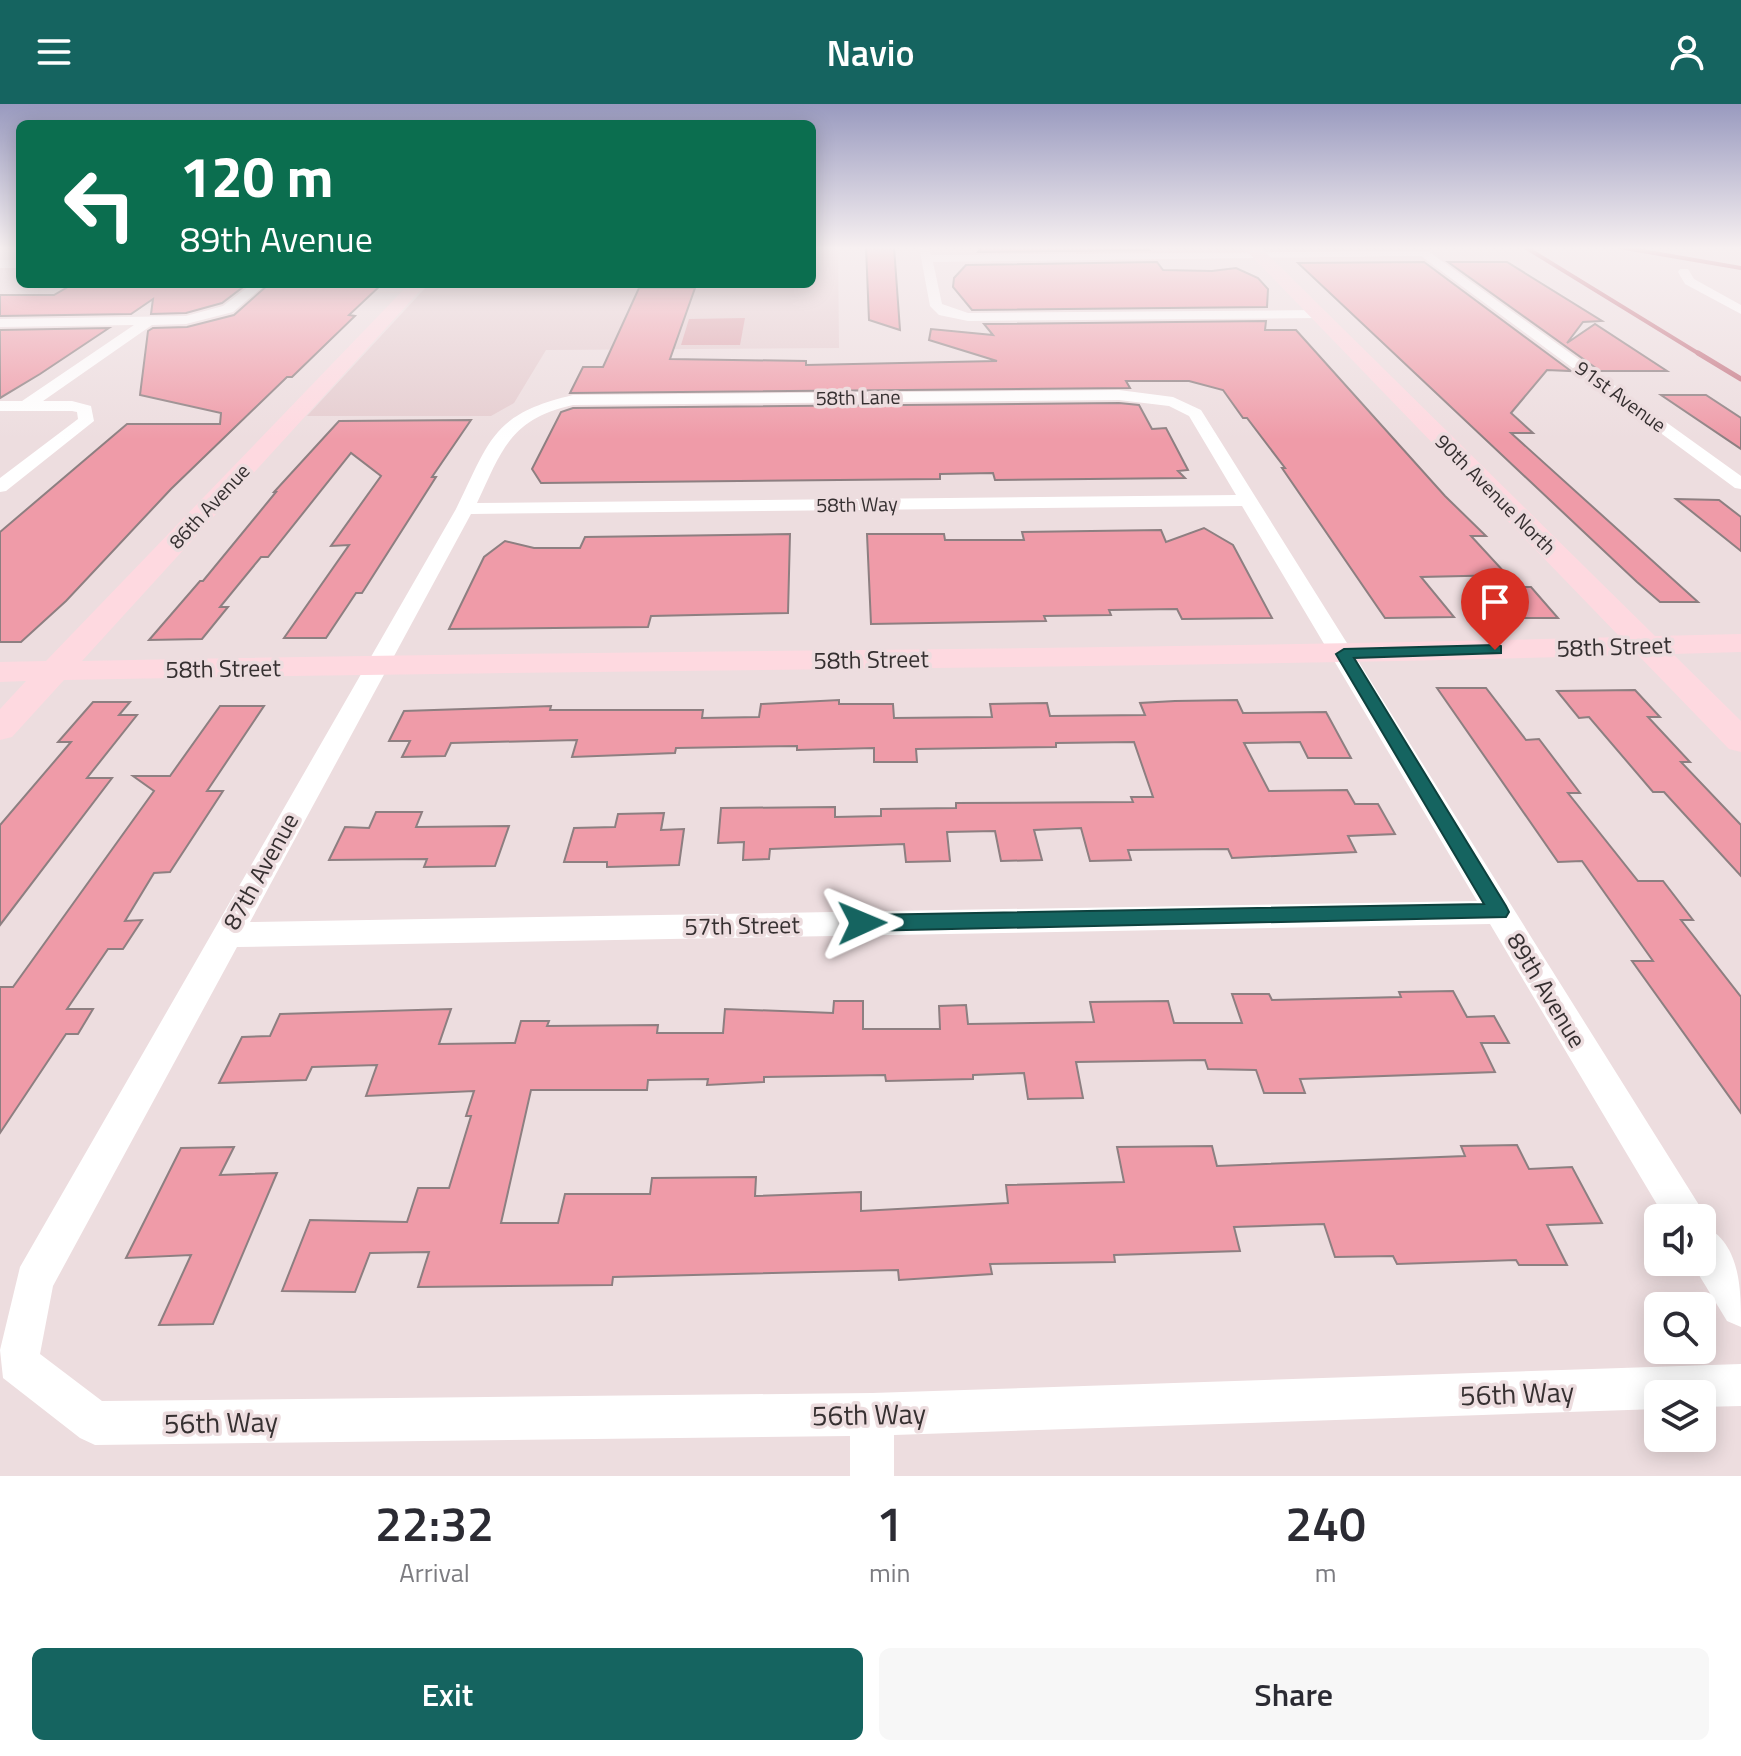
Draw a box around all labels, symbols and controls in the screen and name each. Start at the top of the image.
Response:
text: Navio [826,25,915,80]
icon: menu [32,30,76,74]
icon: person [1665,30,1709,74]
text: 120 m [180,134,333,219]
icon: left [48,152,152,256]
text: 89th Avenue [180,211,373,266]
street label: 91st Avenue [1569,352,1673,440]
street label: 58th Lane [815,381,901,413]
street label: 90th Avenue North [1428,426,1564,562]
street label: 86th Avenue [161,456,257,556]
street label: 58th Way [816,488,898,520]
pin [1461,568,1529,650]
icon: arrive [1473,580,1517,624]
street label: 58th Street [1556,626,1673,666]
street label: 58th Street [813,640,930,678]
street label: 58th Street [165,649,282,687]
street label: 87th Avenue [213,806,307,936]
position arrow [820,881,904,965]
street label: 57th Street [684,906,801,944]
street label: 89th Avenue [1498,926,1596,1054]
map controls [1644,1204,1716,1452]
button: sound [1644,1204,1716,1276]
button: search [1644,1292,1716,1364]
street label: 56th Way [1459,1370,1575,1416]
button: layers [1644,1380,1716,1452]
street label: 56th Way [812,1392,926,1436]
street label: 56th Way [164,1400,278,1444]
text: 22:32 [375,1487,494,1560]
text: 1 [876,1487,903,1560]
text: 240 [1285,1487,1366,1560]
text: Arrival [399,1553,470,1592]
text: min [869,1553,910,1592]
text: m [1315,1553,1337,1592]
button: Exit [32,1648,863,1740]
button: Share [879,1648,1709,1740]

